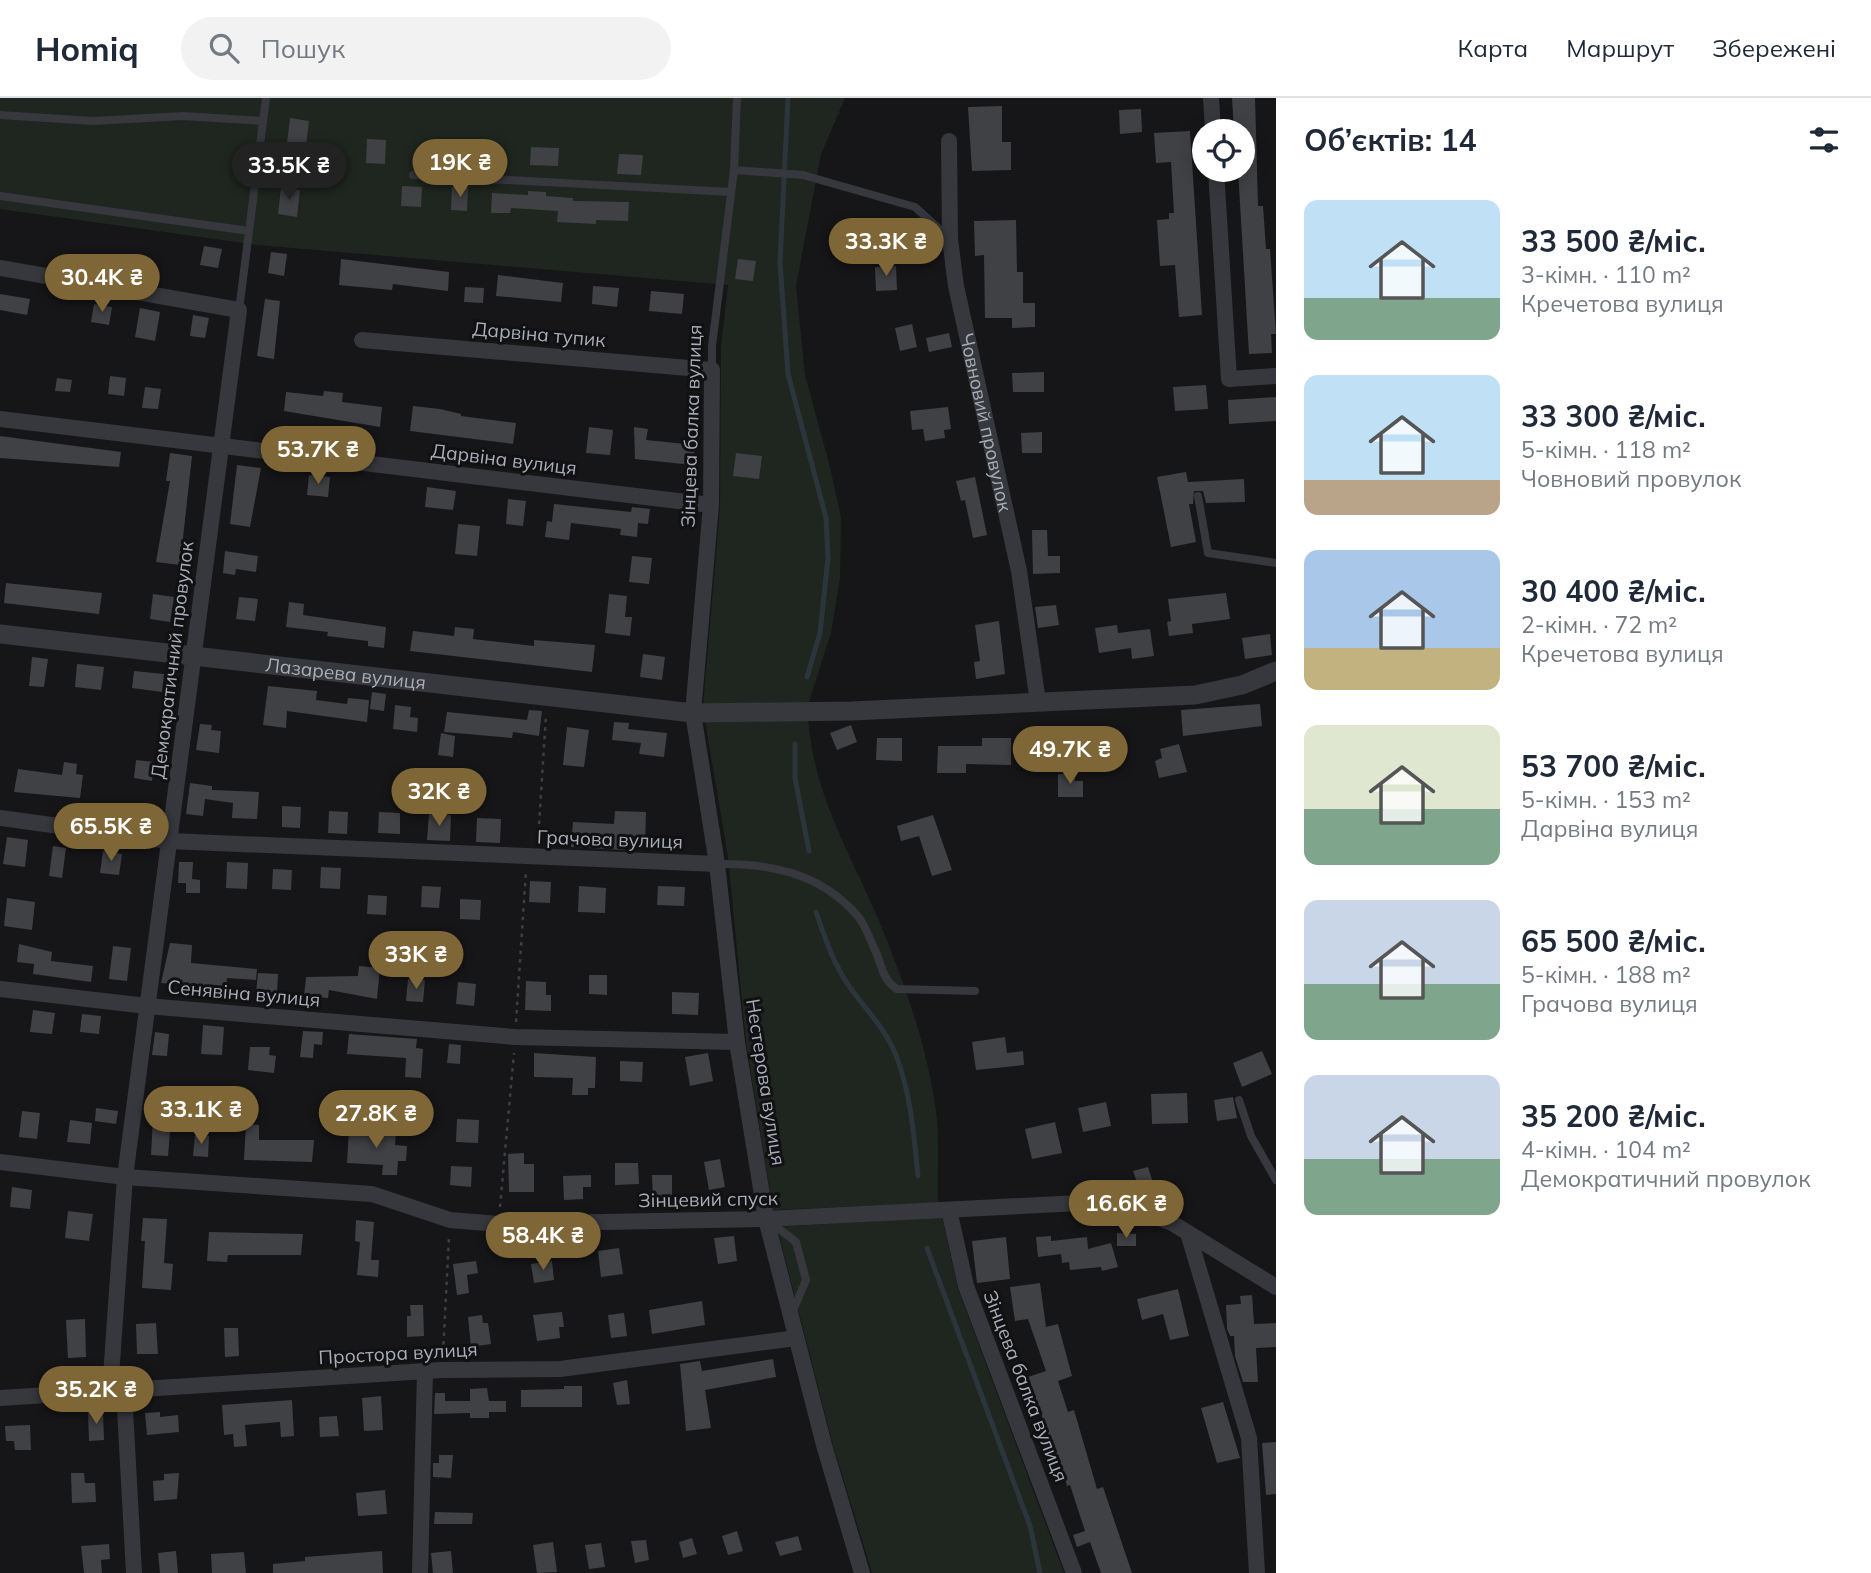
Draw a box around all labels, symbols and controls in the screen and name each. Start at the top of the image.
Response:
search box [181,17,671,80]
text: Homiq [35,28,139,69]
icon: search [205,29,243,67]
text: Пошук [261,32,345,65]
text: Карта [1458,33,1528,63]
text: Маршрут [1566,33,1674,63]
text: Збережені [1712,33,1836,63]
map controls [1192,119,1255,182]
button: locate [1192,119,1255,182]
text: Об’єктів: 14 [1304,121,1476,159]
icon: filters [1805,121,1843,159]
pin: 19K ₴ [411,140,509,199]
pin: 33.5K ₴ [224,142,354,202]
text: 19K ₴ [428,147,492,176]
text: 33.5K ₴ [248,150,330,179]
pin: 33.3K ₴ [821,218,951,278]
text: 33 500 ₴/міс. [1521,222,1706,260]
text: 33.3K ₴ [845,226,927,255]
icon: home [1360,228,1444,312]
pin: 30.4K ₴ [37,254,167,314]
text: 3-кімн. · 110 m² [1521,260,1691,289]
text: 30.4K ₴ [61,262,143,291]
text: Кречетова вулиця [1521,289,1724,318]
street label: Дарвіна тупик [471,316,607,352]
street label: Зінцева балка вулиця [675,324,707,528]
street label: Човновий провулок [955,331,1018,515]
text: 33 300 ₴/міс. [1521,397,1706,435]
icon: home [1360,403,1444,487]
pin: 53.7K ₴ [253,426,383,486]
text: 53.7K ₴ [277,434,359,463]
text: 5-кімн. · 118 m² [1521,435,1691,464]
street label: Дарвіна вулиця [430,438,578,480]
text: Човновий провулок [1521,464,1741,493]
street label: Демократичний провулок [146,539,199,780]
text: 30 400 ₴/міс. [1521,572,1706,610]
icon: home [1360,578,1444,662]
text: 2-кімн. · 72 m² [1521,610,1677,639]
text: Кречетова вулиця [1521,639,1724,668]
street label: Лазарева вулиця [264,652,427,694]
pin: 49.7K ₴ [1005,726,1135,786]
text: 49.7K ₴ [1029,734,1111,763]
text: 53 700 ₴/міс. [1521,747,1706,785]
icon: home [1360,753,1444,837]
pin: 32K ₴ [390,768,488,828]
text: 32K ₴ [407,776,471,805]
text: 5-кімн. · 153 m² [1521,785,1691,814]
pin: 65.5K ₴ [46,804,176,863]
text: 65.5K ₴ [70,811,152,840]
text: Дарвіна вулиця [1521,814,1698,843]
street label: Грачова вулиця [537,824,683,854]
text: 65 500 ₴/міс. [1521,922,1706,960]
icon: home [1360,928,1444,1012]
pin: 33K ₴ [367,932,465,991]
text: 33K ₴ [384,939,448,968]
text: 5-кімн. · 188 m² [1521,960,1691,989]
street label: Сенявіна вулиця [167,974,321,1012]
text: Грачова вулиця [1521,989,1698,1018]
street label: Нестерова вулиця [741,997,791,1167]
pin: 33.1K ₴ [136,1086,266,1146]
pin: 27.8K ₴ [311,1090,441,1150]
text: 33.1K ₴ [160,1094,242,1123]
text: 35 200 ₴/міс. [1521,1097,1706,1135]
text: 27.8K ₴ [335,1098,417,1127]
icon: home [1360,1103,1444,1187]
text: 4-кімн. · 104 m² [1521,1135,1691,1164]
text: Демократичний провулок [1521,1164,1811,1193]
pin: 16.6K ₴ [1061,1180,1191,1240]
street label: Зінцевий спуск [638,1186,779,1212]
text: 16.6K ₴ [1085,1188,1167,1217]
pin: 58.4K ₴ [478,1212,608,1272]
text: 58.4K ₴ [502,1220,584,1249]
street label: Зінцева балка вулиця [978,1287,1074,1485]
street label: Простора вулиця [318,1337,478,1369]
pin: 35.2K ₴ [31,1366,161,1426]
text: 35.2K ₴ [55,1374,137,1403]

